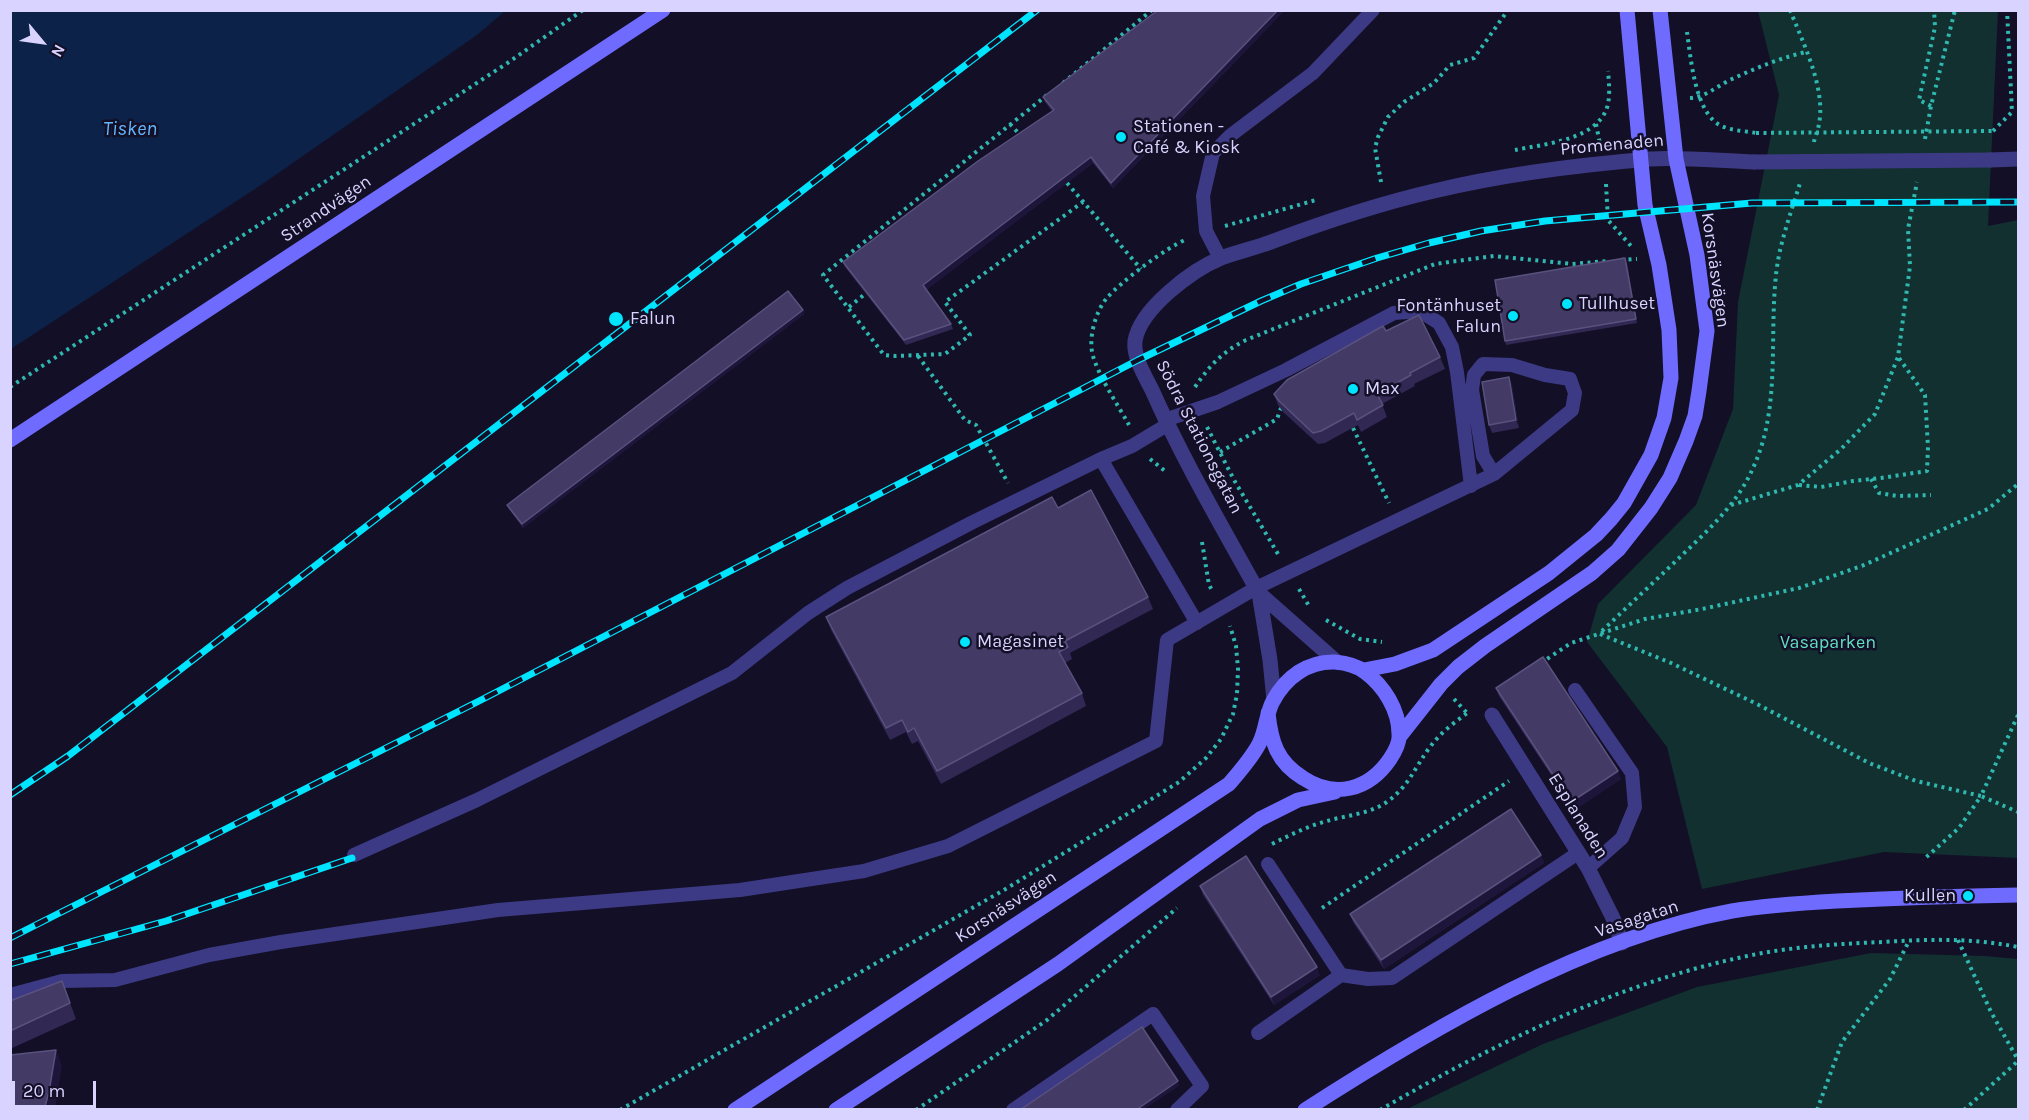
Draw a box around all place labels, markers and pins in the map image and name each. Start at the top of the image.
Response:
place label: Stationen - Café & Kiosk [1133,116,1240,158]
marker: Stationen - Café & Kiosk [1114,130,1128,144]
place label: Tullhuset [1579,293,1655,315]
place label: Fontänhuset Falun [1397,295,1501,338]
marker: Tullhuset [1560,297,1574,311]
place label: Falun [630,308,676,330]
marker: Fontänhuset Falun [1506,309,1520,323]
marker: Falun [607,310,625,328]
place label: Max [1365,378,1399,400]
marker: Max [1346,382,1360,396]
place label: Magasinet [977,631,1064,653]
marker: Magasinet [958,635,972,649]
place label: Kullen [1904,885,1956,907]
marker: Kullen [1961,889,1975,903]

